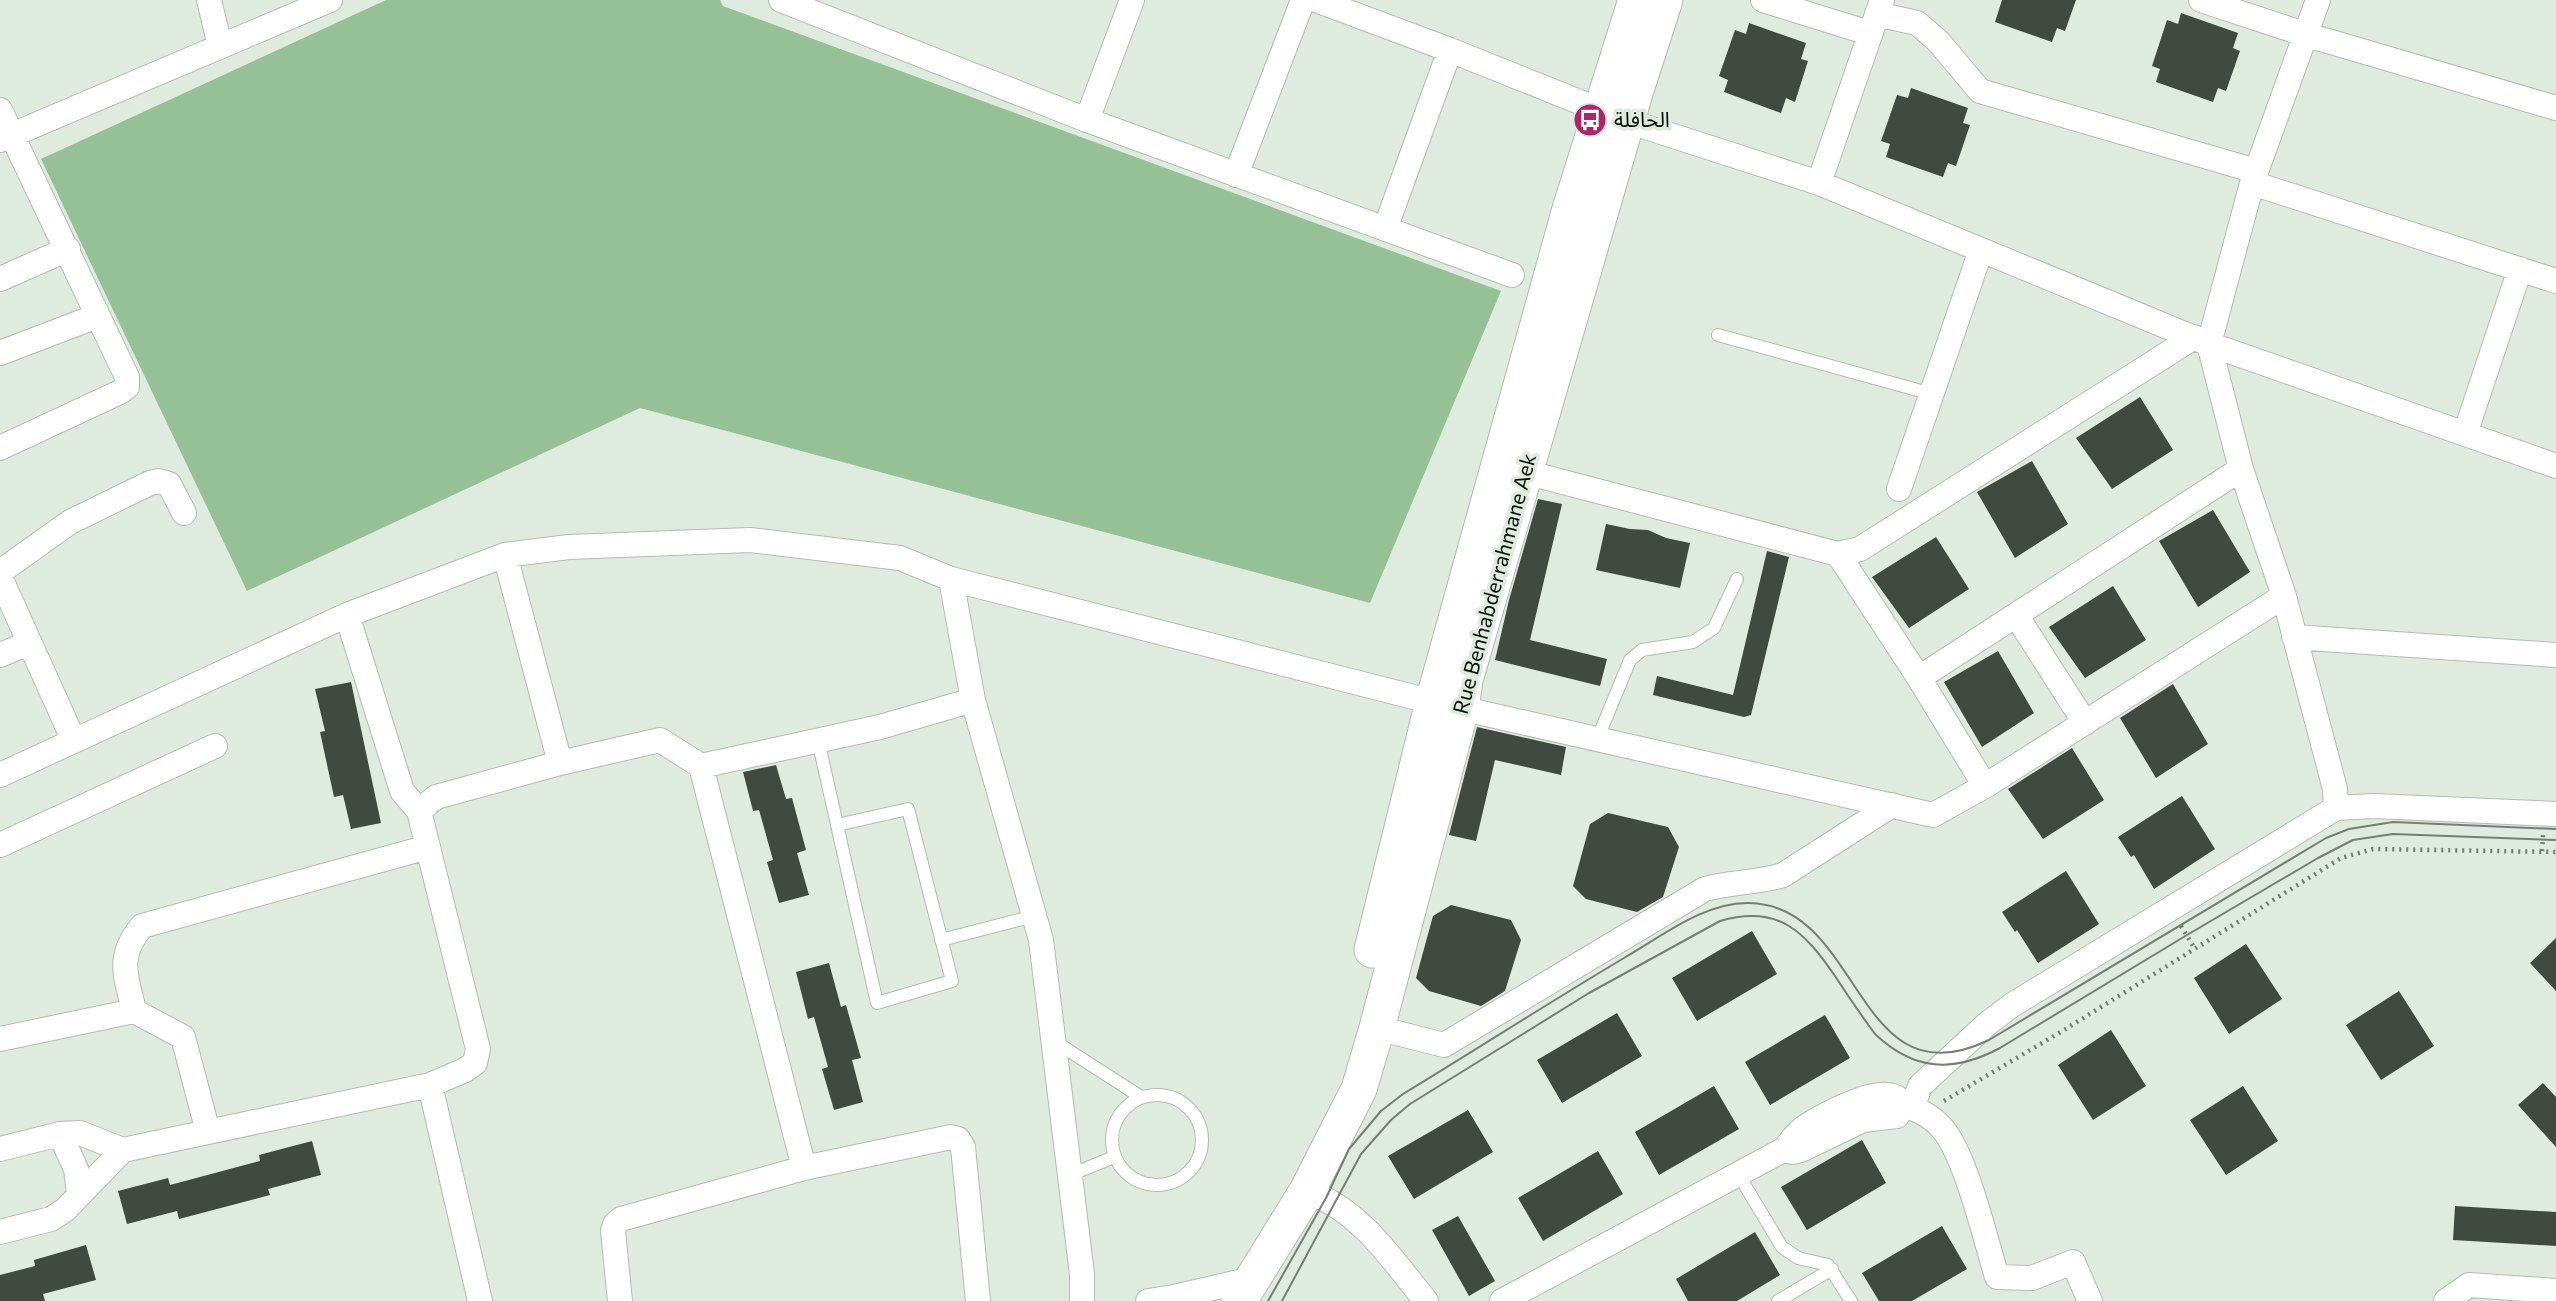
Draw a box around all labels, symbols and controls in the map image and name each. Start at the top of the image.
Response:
bus stop icon: الحافلة [1571,101,1609,139]
place label: الحافلة [1614,106,1670,131]
street label: Rue Benhabderrahmane Aek [1447,451,1540,717]

